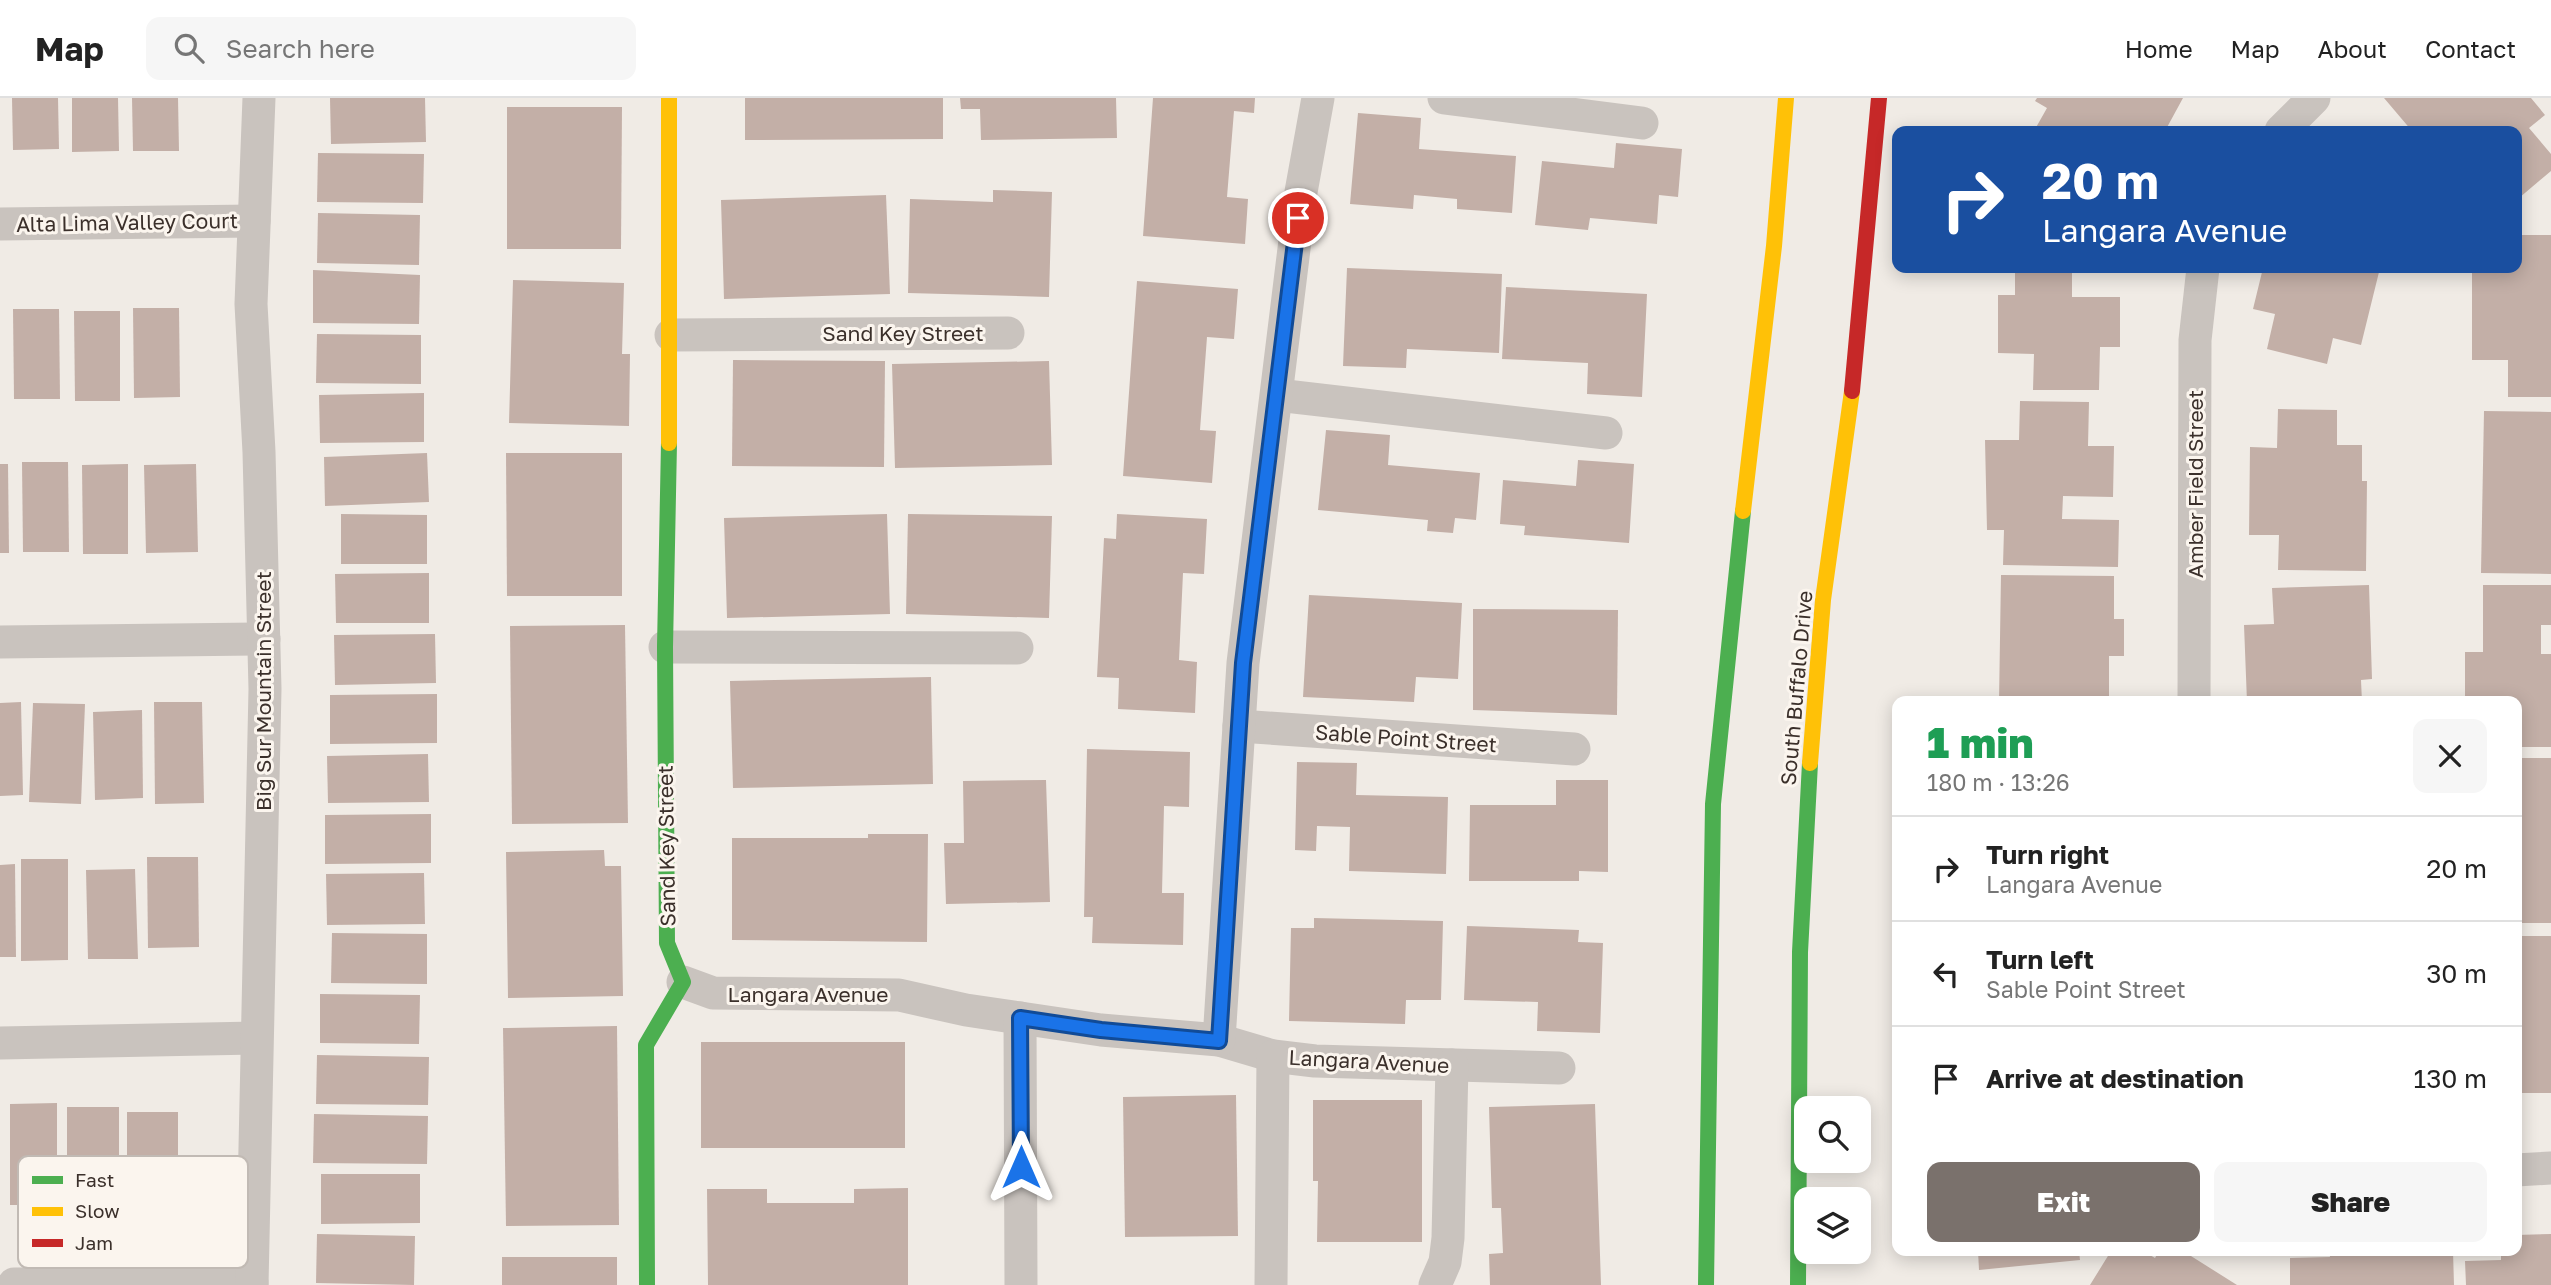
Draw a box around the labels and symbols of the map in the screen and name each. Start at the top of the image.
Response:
pin [1268,188,1328,248]
street label: Alta Lima Valley Court [16,207,238,237]
street label: Sand Key Street [822,320,984,346]
street label: Amber Field Street [2182,390,2208,578]
street label: Big Sur Mountain Street [250,571,276,811]
street label: South Buffalo Drive [1775,590,1817,786]
street label: Sable Point Street [1314,719,1498,757]
street label: Sand Key Street [652,765,680,927]
street label: Langara Avenue [728,981,888,1007]
street label: Langara Avenue [1288,1044,1450,1078]
position arrow [984,1130,1058,1204]
legend [18,1156,248,1268]
text: Fast [75,1168,114,1191]
text: Slow [75,1199,120,1222]
text: Jam [75,1231,113,1254]

